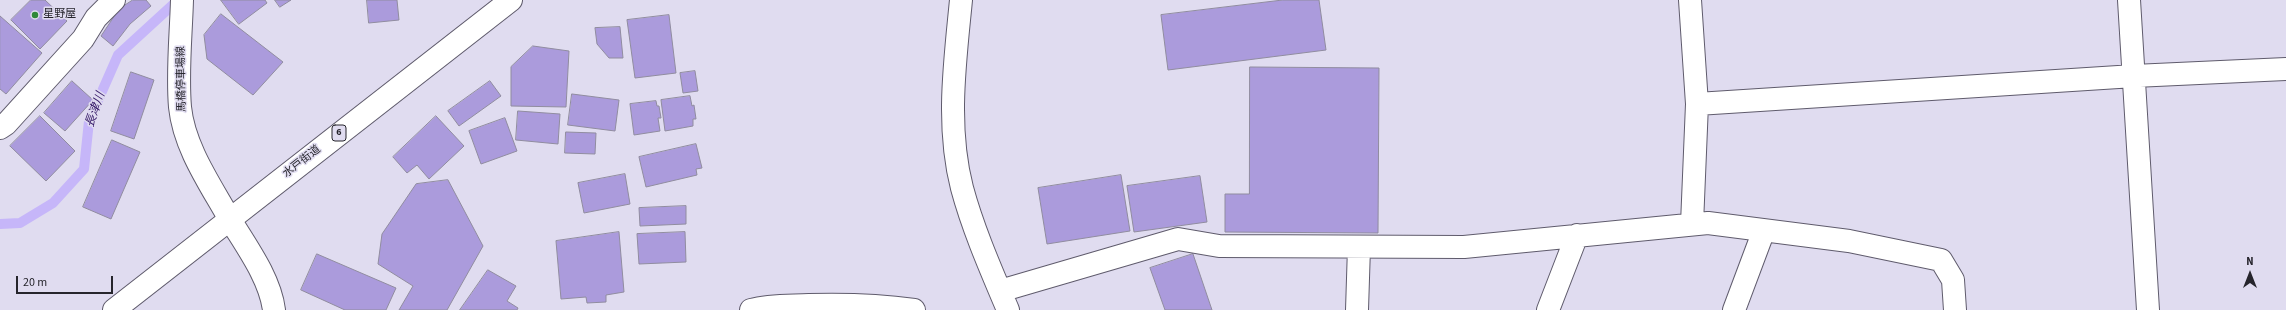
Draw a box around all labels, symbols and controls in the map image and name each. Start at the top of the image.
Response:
place label: 星野屋 [43,8,76,22]
marker: 星野屋 [30,10,40,20]
street label: 馬橋停車場線 [175,46,189,112]
water label: 長津川 [83,91,109,129]
road number: 6 [332,125,346,141]
street label: 水戸街道 [281,143,323,181]
north arrow [2230,254,2270,294]
text: N [2246,254,2254,269]
scale bar [18,268,115,294]
text: 20 m [23,274,47,291]

